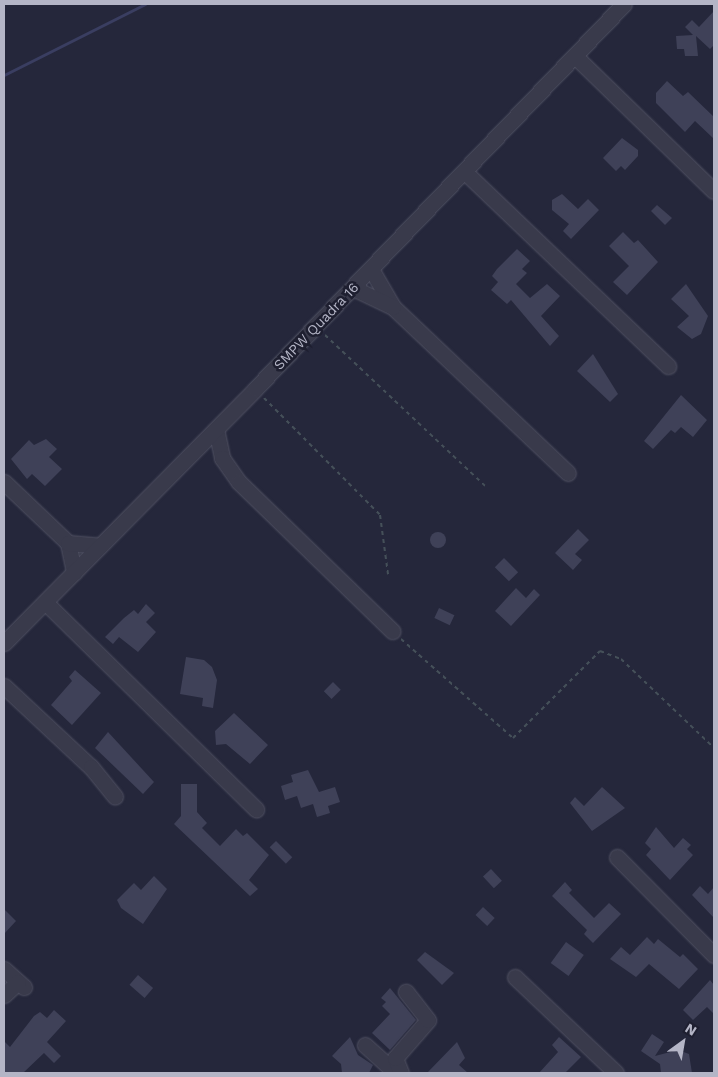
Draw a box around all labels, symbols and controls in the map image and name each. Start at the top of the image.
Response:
street label: SMPW Quadra 16 [270,279,362,373]
north arrow [658,1017,708,1067]
text: N [682,1020,700,1039]

